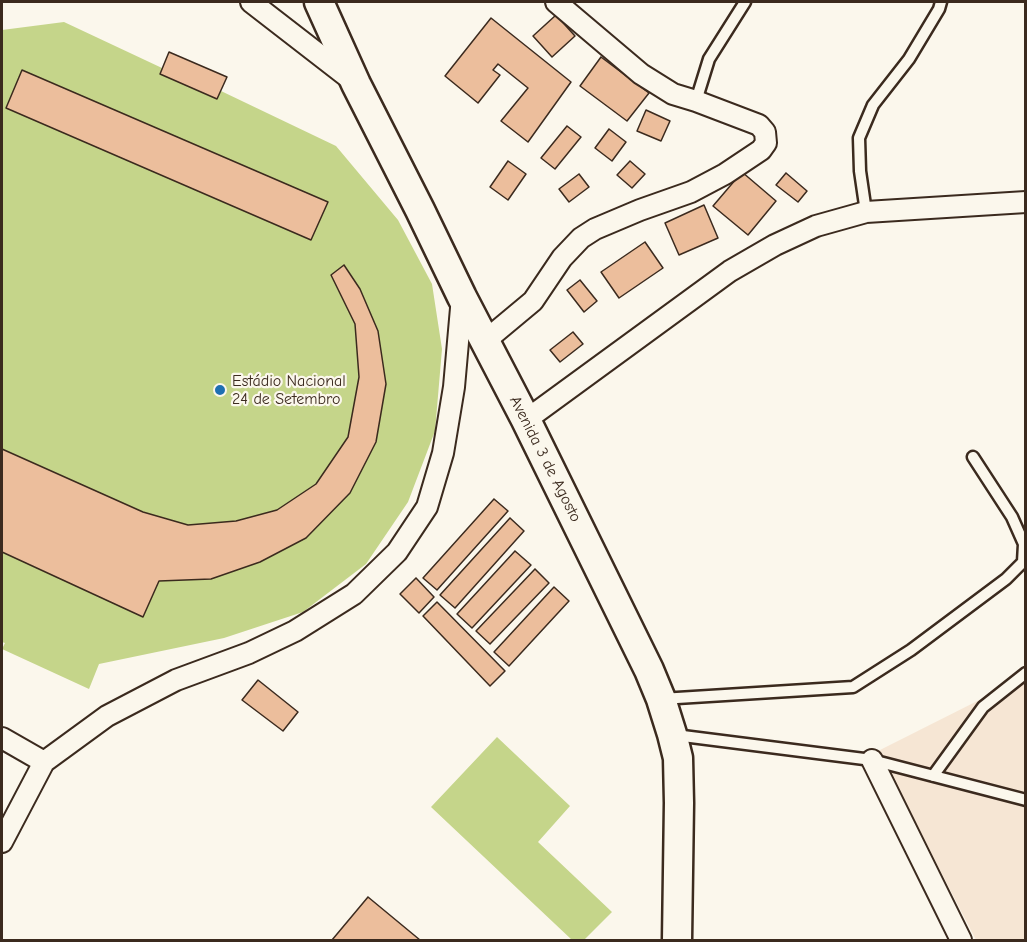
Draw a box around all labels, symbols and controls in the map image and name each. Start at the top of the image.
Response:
place label: Estádio Nacional 24 de Setembro [232,371,346,409]
marker: Estádio Nacional 24 de Setembro [213,383,227,397]
street label: Avenida 3 de Agosto [505,393,585,525]

